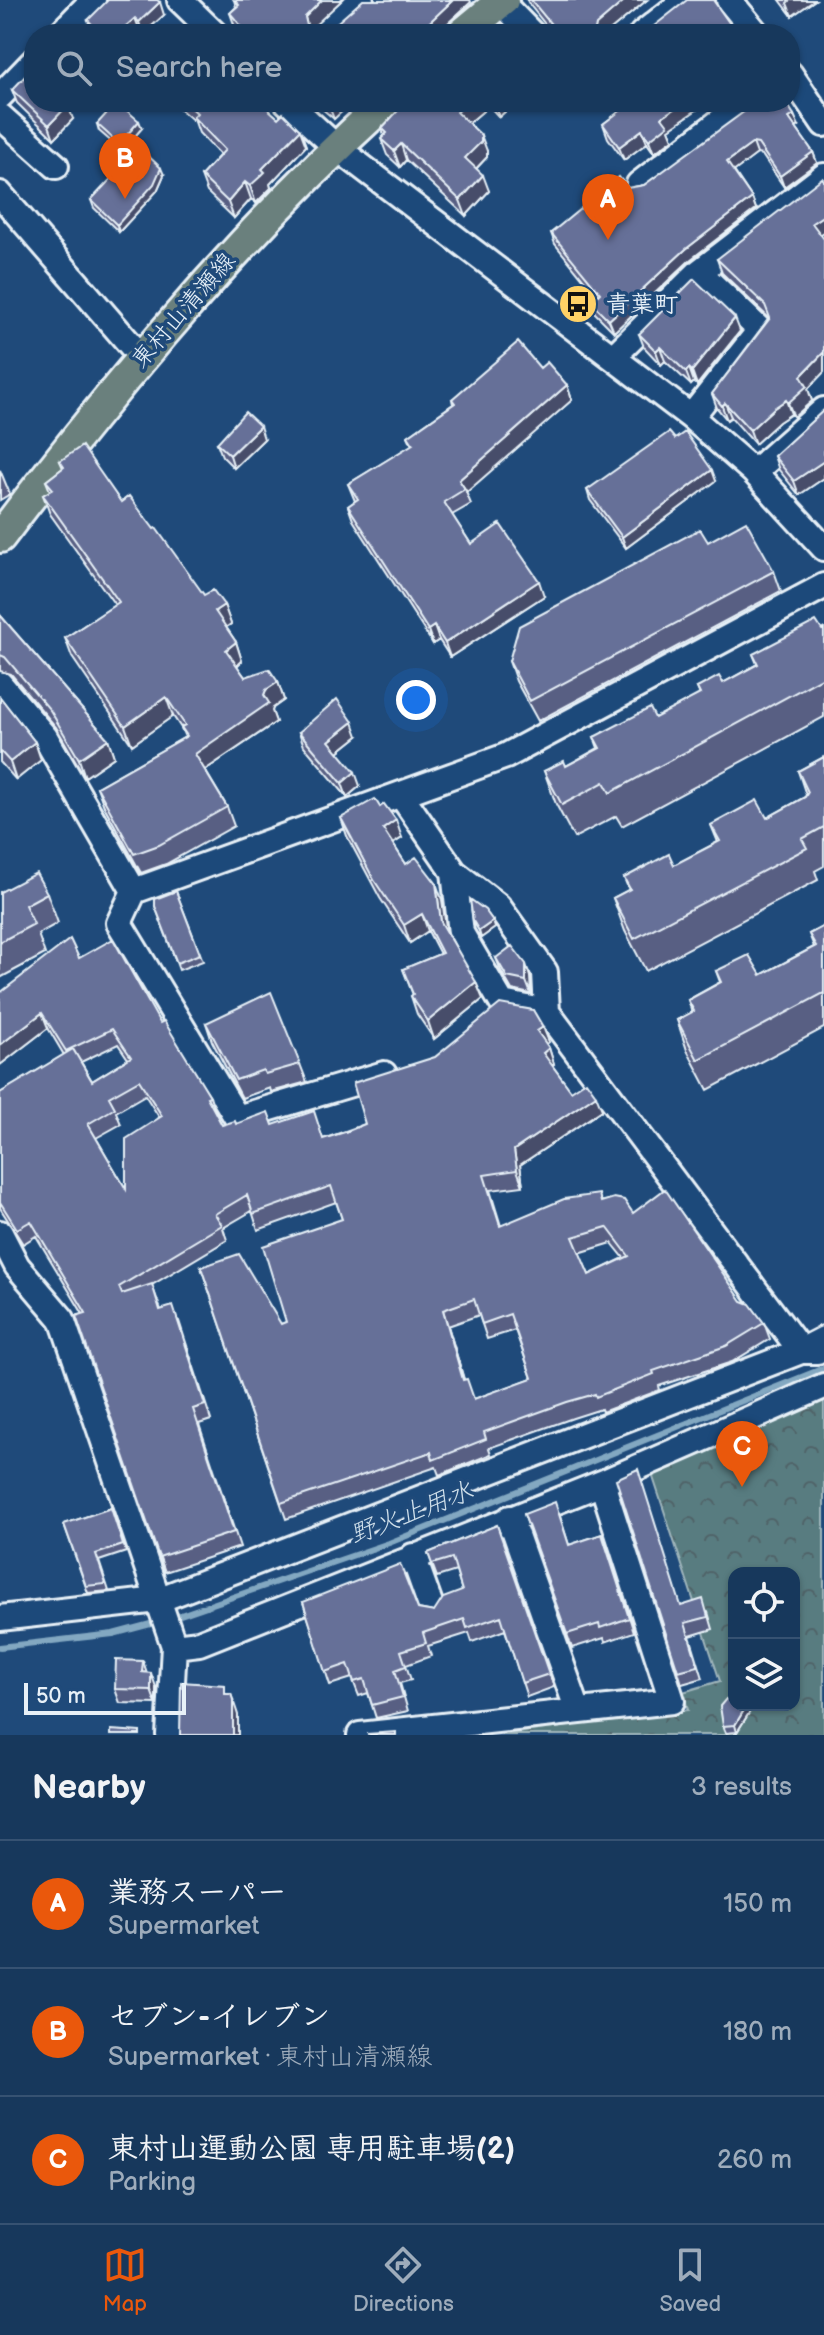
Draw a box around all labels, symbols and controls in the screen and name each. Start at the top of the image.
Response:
search box [24,24,800,112]
icon: search [52,46,96,90]
text: Search here [116,50,282,86]
pin: B [99,133,151,199]
pin: A [582,174,634,240]
street label: 東村山清瀬線 [125,246,242,374]
bus stop icon: 青葉町 [557,283,599,325]
place label: 青葉町 [606,290,678,319]
your location [396,680,436,720]
pin: C [716,1421,768,1487]
water label: 野火止用水 [345,1476,478,1551]
map controls [728,1567,800,1711]
button: locate [728,1567,800,1639]
button: layers [728,1639,800,1711]
scale bar [24,1679,186,1715]
text: 50 m [36,1683,86,1710]
text: Nearby [32,1767,146,1808]
text: 3 results [691,1772,792,1803]
text: 業務スーパー [108,1875,287,1911]
text: A [50,1889,66,1920]
text: 150 m [723,1889,792,1920]
text: Supermarket [108,1911,259,1942]
text: セブン-イレブン [108,1999,330,2035]
text: B [49,2017,67,2048]
text: 180 m [723,2017,792,2048]
text: Supermarket · 東村山清瀬線 [108,2042,432,2073]
text: 東村山運動公園 専用駐車場(2) [108,2131,515,2167]
text: C [49,2145,67,2176]
text: 260 m [717,2145,792,2176]
text: Parking [108,2167,196,2198]
tab: Map [103,2243,147,2318]
tab: Directions [353,2243,454,2318]
tab: Saved [659,2243,721,2318]

